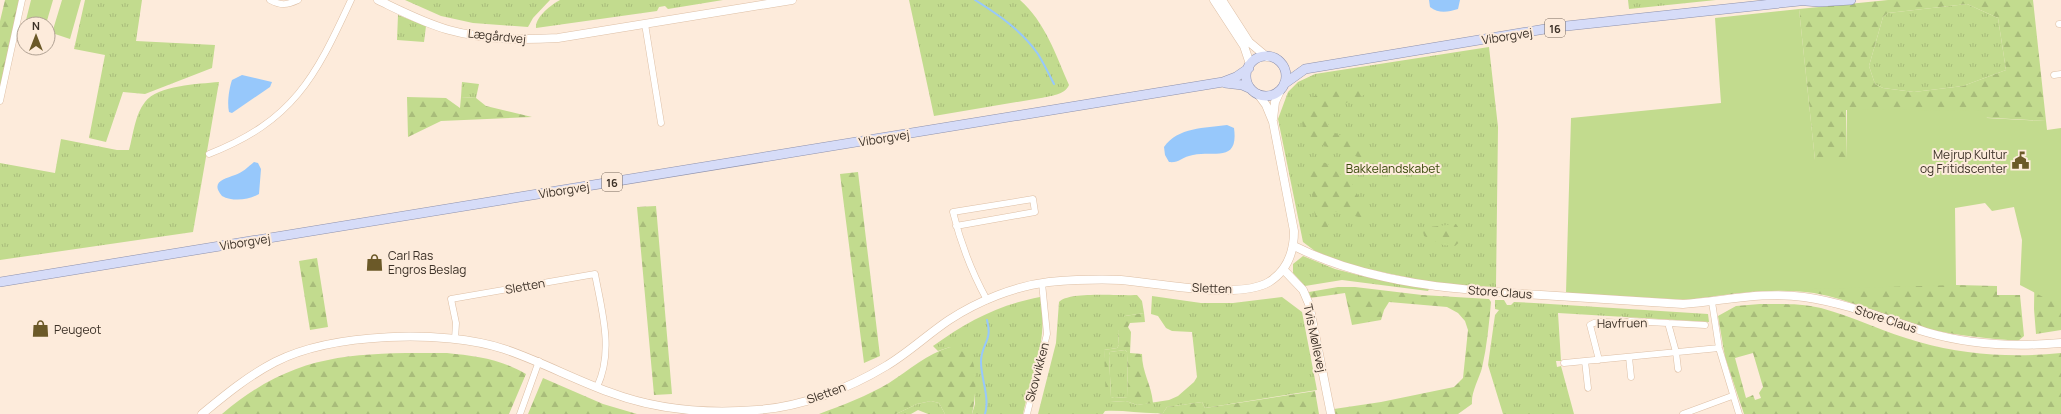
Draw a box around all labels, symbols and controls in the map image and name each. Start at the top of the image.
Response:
north arrow [16,16,56,56]
text: N [32,18,40,33]
road number: 16 [1545,19,1565,37]
street label: Lægårdvej [467,24,527,48]
street label: Viborgvej [1480,24,1534,48]
street label: Viborgvej [857,126,911,150]
place label: Mejrup Kultur og Fritidscenter [1920,146,2008,177]
public building icon: Mejrup Kultur og Fritidscenter [2010,151,2030,171]
park label: Bakkelandskabet [1346,160,1440,177]
road number: 16 [602,173,622,191]
street label: Viborgvej [537,178,591,202]
street label: Viborgvej [218,230,272,254]
place label: Carl Ras Engros Beslag [388,247,466,278]
shop icon: Carl Ras Engros Beslag [365,252,385,272]
street label: Sletten [504,274,546,298]
street label: Sletten [1192,279,1232,297]
street label: Store Claus [1467,281,1533,303]
street label: Store Claus [1853,301,1919,337]
street label: Tvis Møllevej [1299,302,1331,374]
street label: Havfruen [1597,314,1647,332]
shop icon: Peugeot [31,319,51,339]
place label: Peugeot [54,321,102,338]
street label: Skovvikken [1021,340,1053,404]
street label: Sletten [804,378,848,408]

